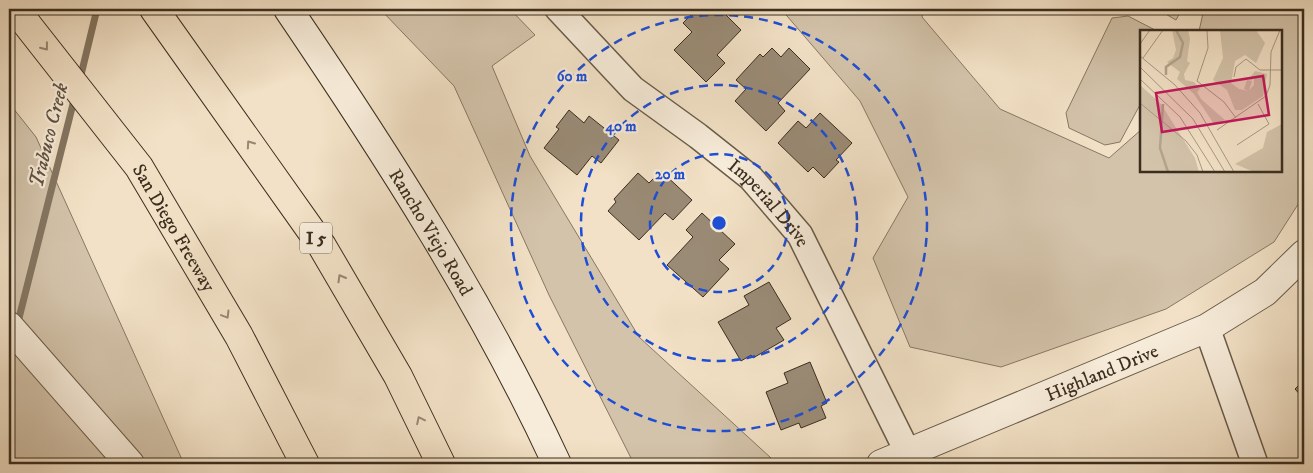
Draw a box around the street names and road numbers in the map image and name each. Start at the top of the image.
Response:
street label: Imperial Drive [723,154,814,251]
street label: San Diego Freeway [127,160,221,297]
street label: Rancho Viejo Road [383,165,477,300]
road number: I 5 [300,222,332,254]
street label: Highland Drive [1042,340,1162,407]

